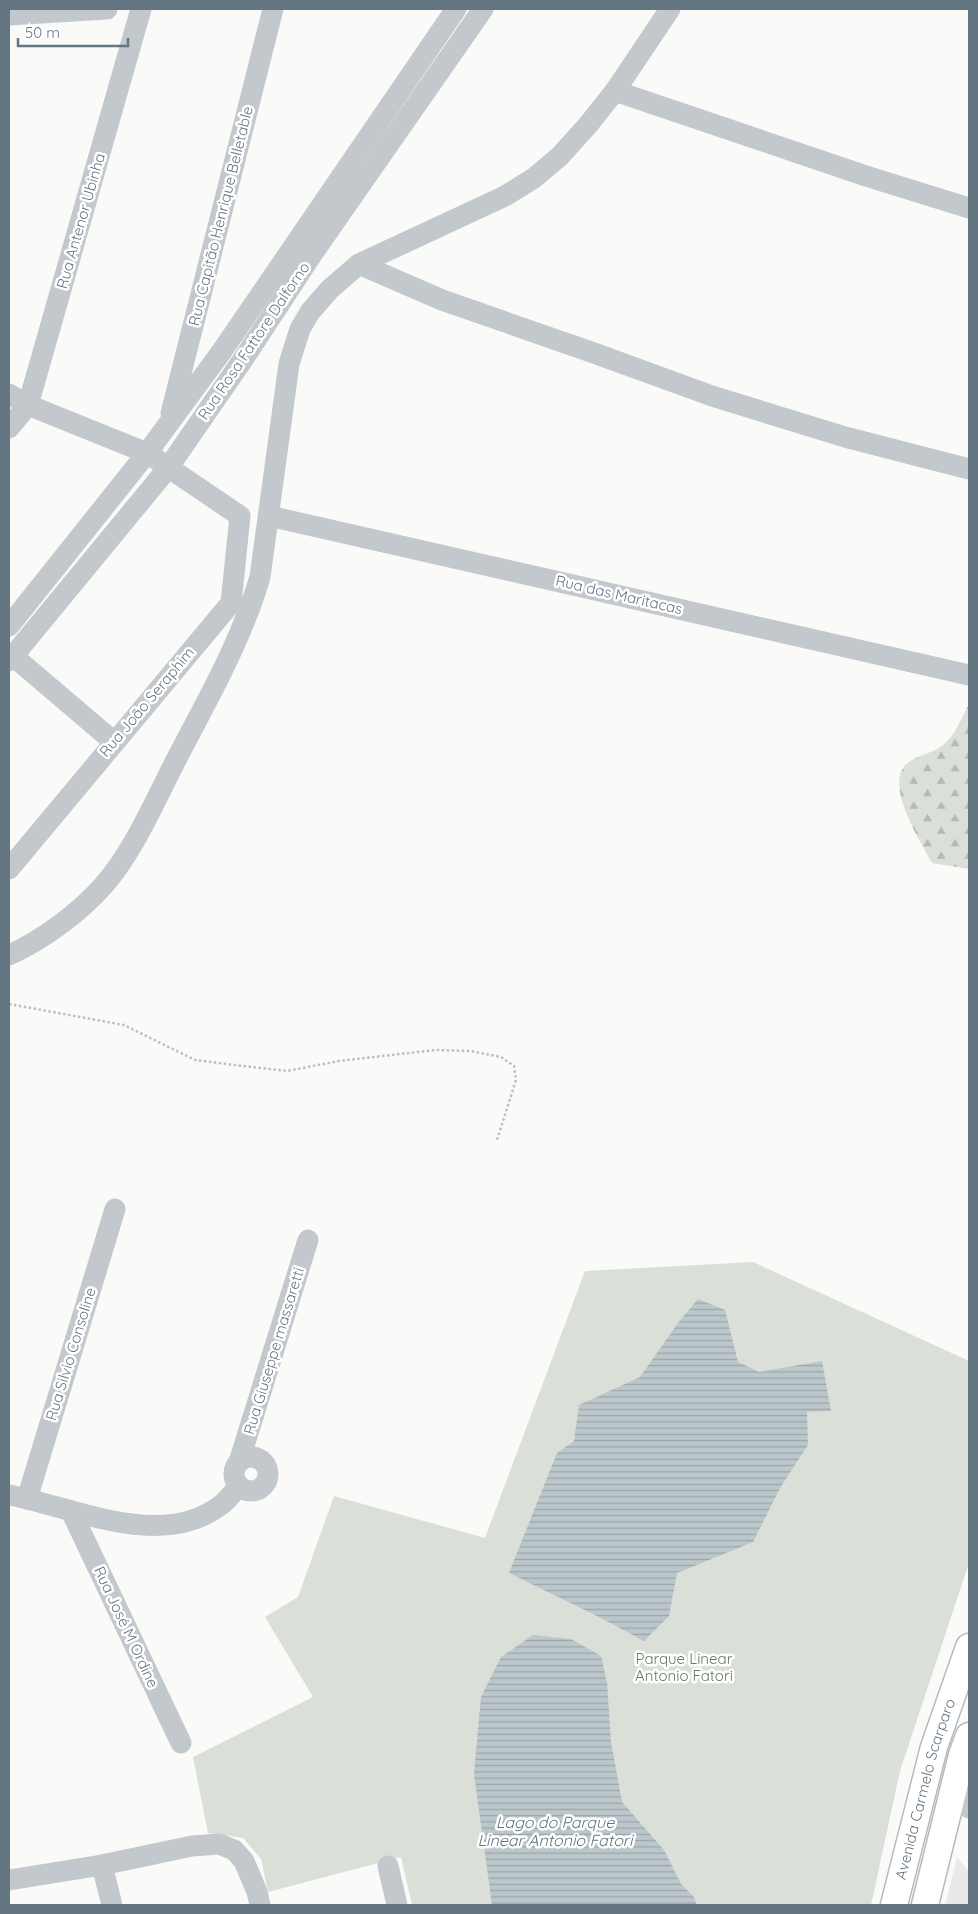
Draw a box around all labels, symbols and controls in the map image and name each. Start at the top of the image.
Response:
scale bar [18,15,128,47]
text: 50 m [25,23,60,42]
street label: Rua Capitão Henrique Belletable [184,104,257,328]
street label: Rua Antenor Ubinha [52,151,109,291]
street label: Rua Rosa Fattore Dalforno [194,258,314,423]
street label: Rua das Maritacas [554,571,684,618]
street label: Rua João Seraphim [95,643,198,760]
street label: Rua Giuseppe massaretti [239,1265,308,1437]
street label: Rua Silvio Consoline [41,1285,100,1423]
street label: Rua José M Ordine [90,1563,163,1691]
park label: Parque Linear Antonio Fatori [635,1649,733,1685]
street label: Avenida Carmelo Scarparo [891,1696,959,1882]
water label: Lago do Parque Linear Antonio Fatori [478,1812,634,1850]

